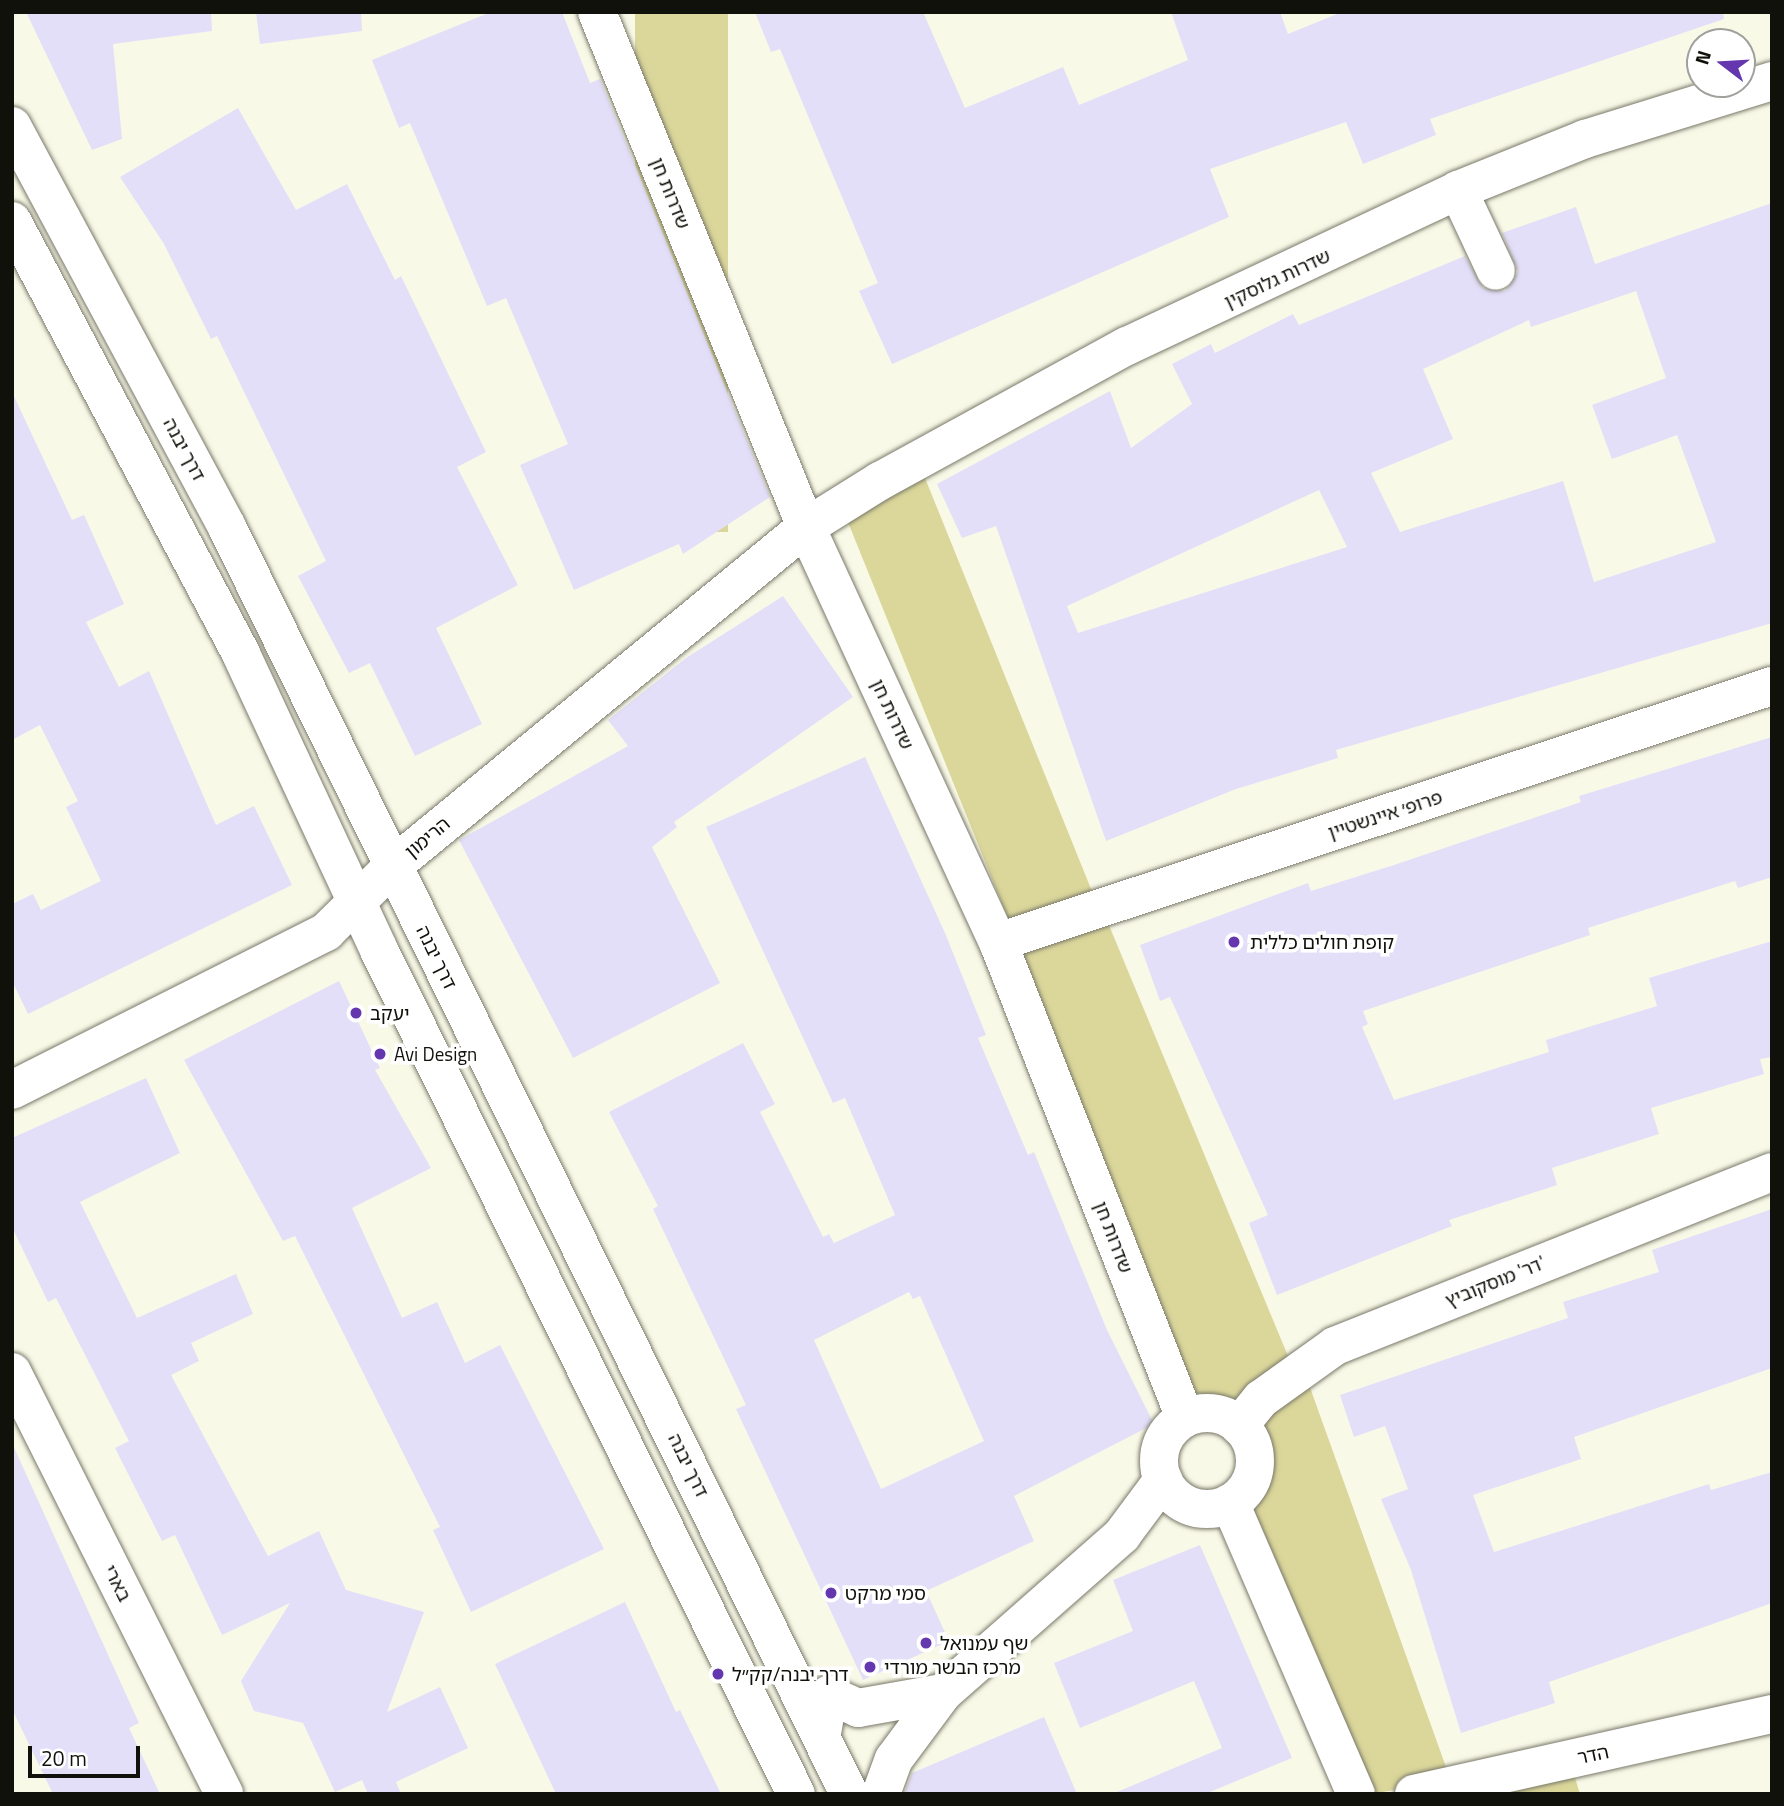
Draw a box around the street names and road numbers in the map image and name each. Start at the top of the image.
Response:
street label: שדרות חן [646,154,696,232]
street label: שדרות גלוסקין [1220,243,1334,313]
street label: דרך יבנה [159,414,211,484]
street label: שדרות חן [867,675,919,753]
street label: פרופ׳ איינשטיין [1325,785,1445,843]
street label: הרימון [400,812,454,862]
street label: דרך יבנה [412,921,462,993]
street label: שדרות חן [1090,1198,1138,1276]
street label: דר' מוסקוביץ' [1442,1251,1548,1311]
street label: דרך יבנה [664,1429,714,1501]
street label: בארי [99,1561,137,1605]
street label: הדר [1575,1740,1611,1768]

